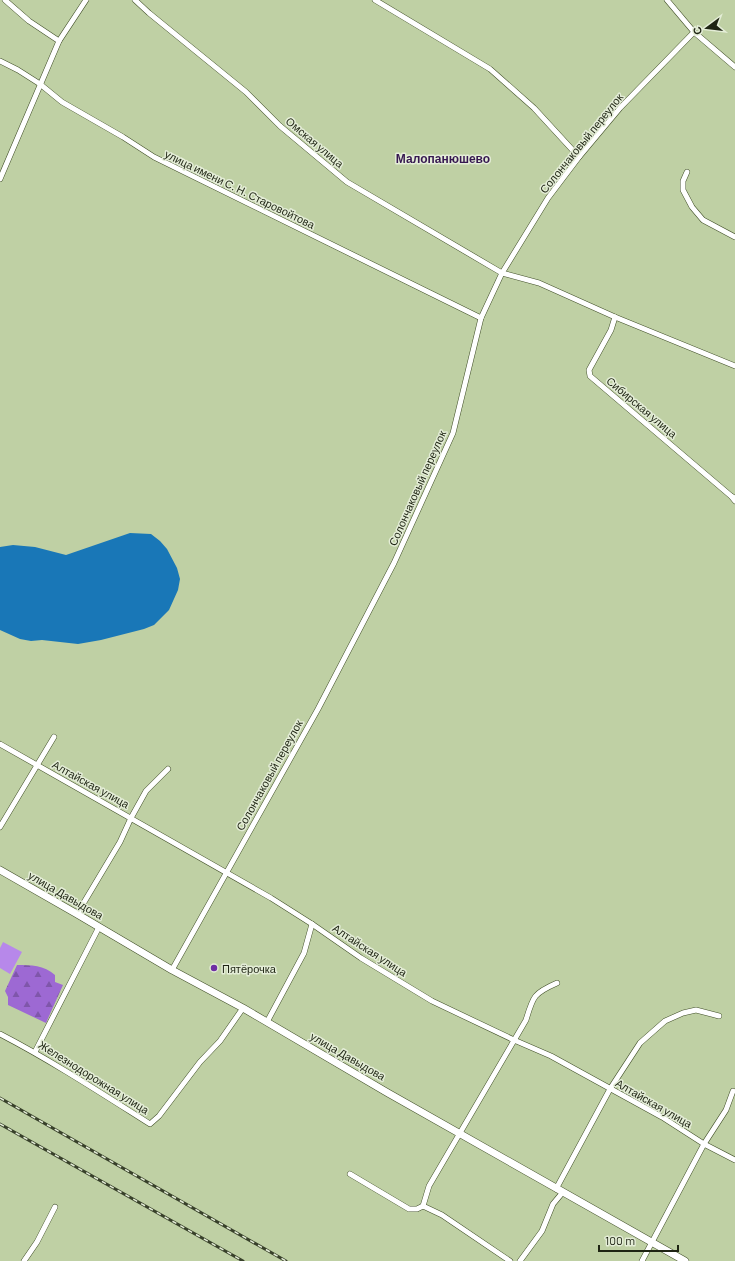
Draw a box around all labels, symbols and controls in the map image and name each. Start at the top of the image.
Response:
north arrow [687,8,727,48]
text: С [690,25,704,36]
street label: Солончаковый переулок [537,90,625,195]
street label: Омская улица [284,114,347,170]
street label: улица имени С. Н. Старовойтова [163,147,318,231]
district label: Малопанюшево [396,151,490,165]
street label: Сибирская улица [604,374,680,441]
street label: Солончаковый переулок [386,428,448,547]
street label: Солончаковый переулок [233,717,305,833]
street label: Алтайская улица [50,757,133,811]
street label: улица Давыдова [26,868,106,922]
street label: Алтайская улица [330,921,410,979]
place label: Пятёрочка [222,962,277,975]
marker: Пятёрочка [209,963,219,973]
street label: улица Давыдова [308,1029,388,1083]
street label: Железнодорожная улица [36,1038,152,1117]
street label: Алтайская улица [614,1076,695,1131]
scale bar [599,1227,678,1253]
text: 100 m [605,1233,635,1247]

